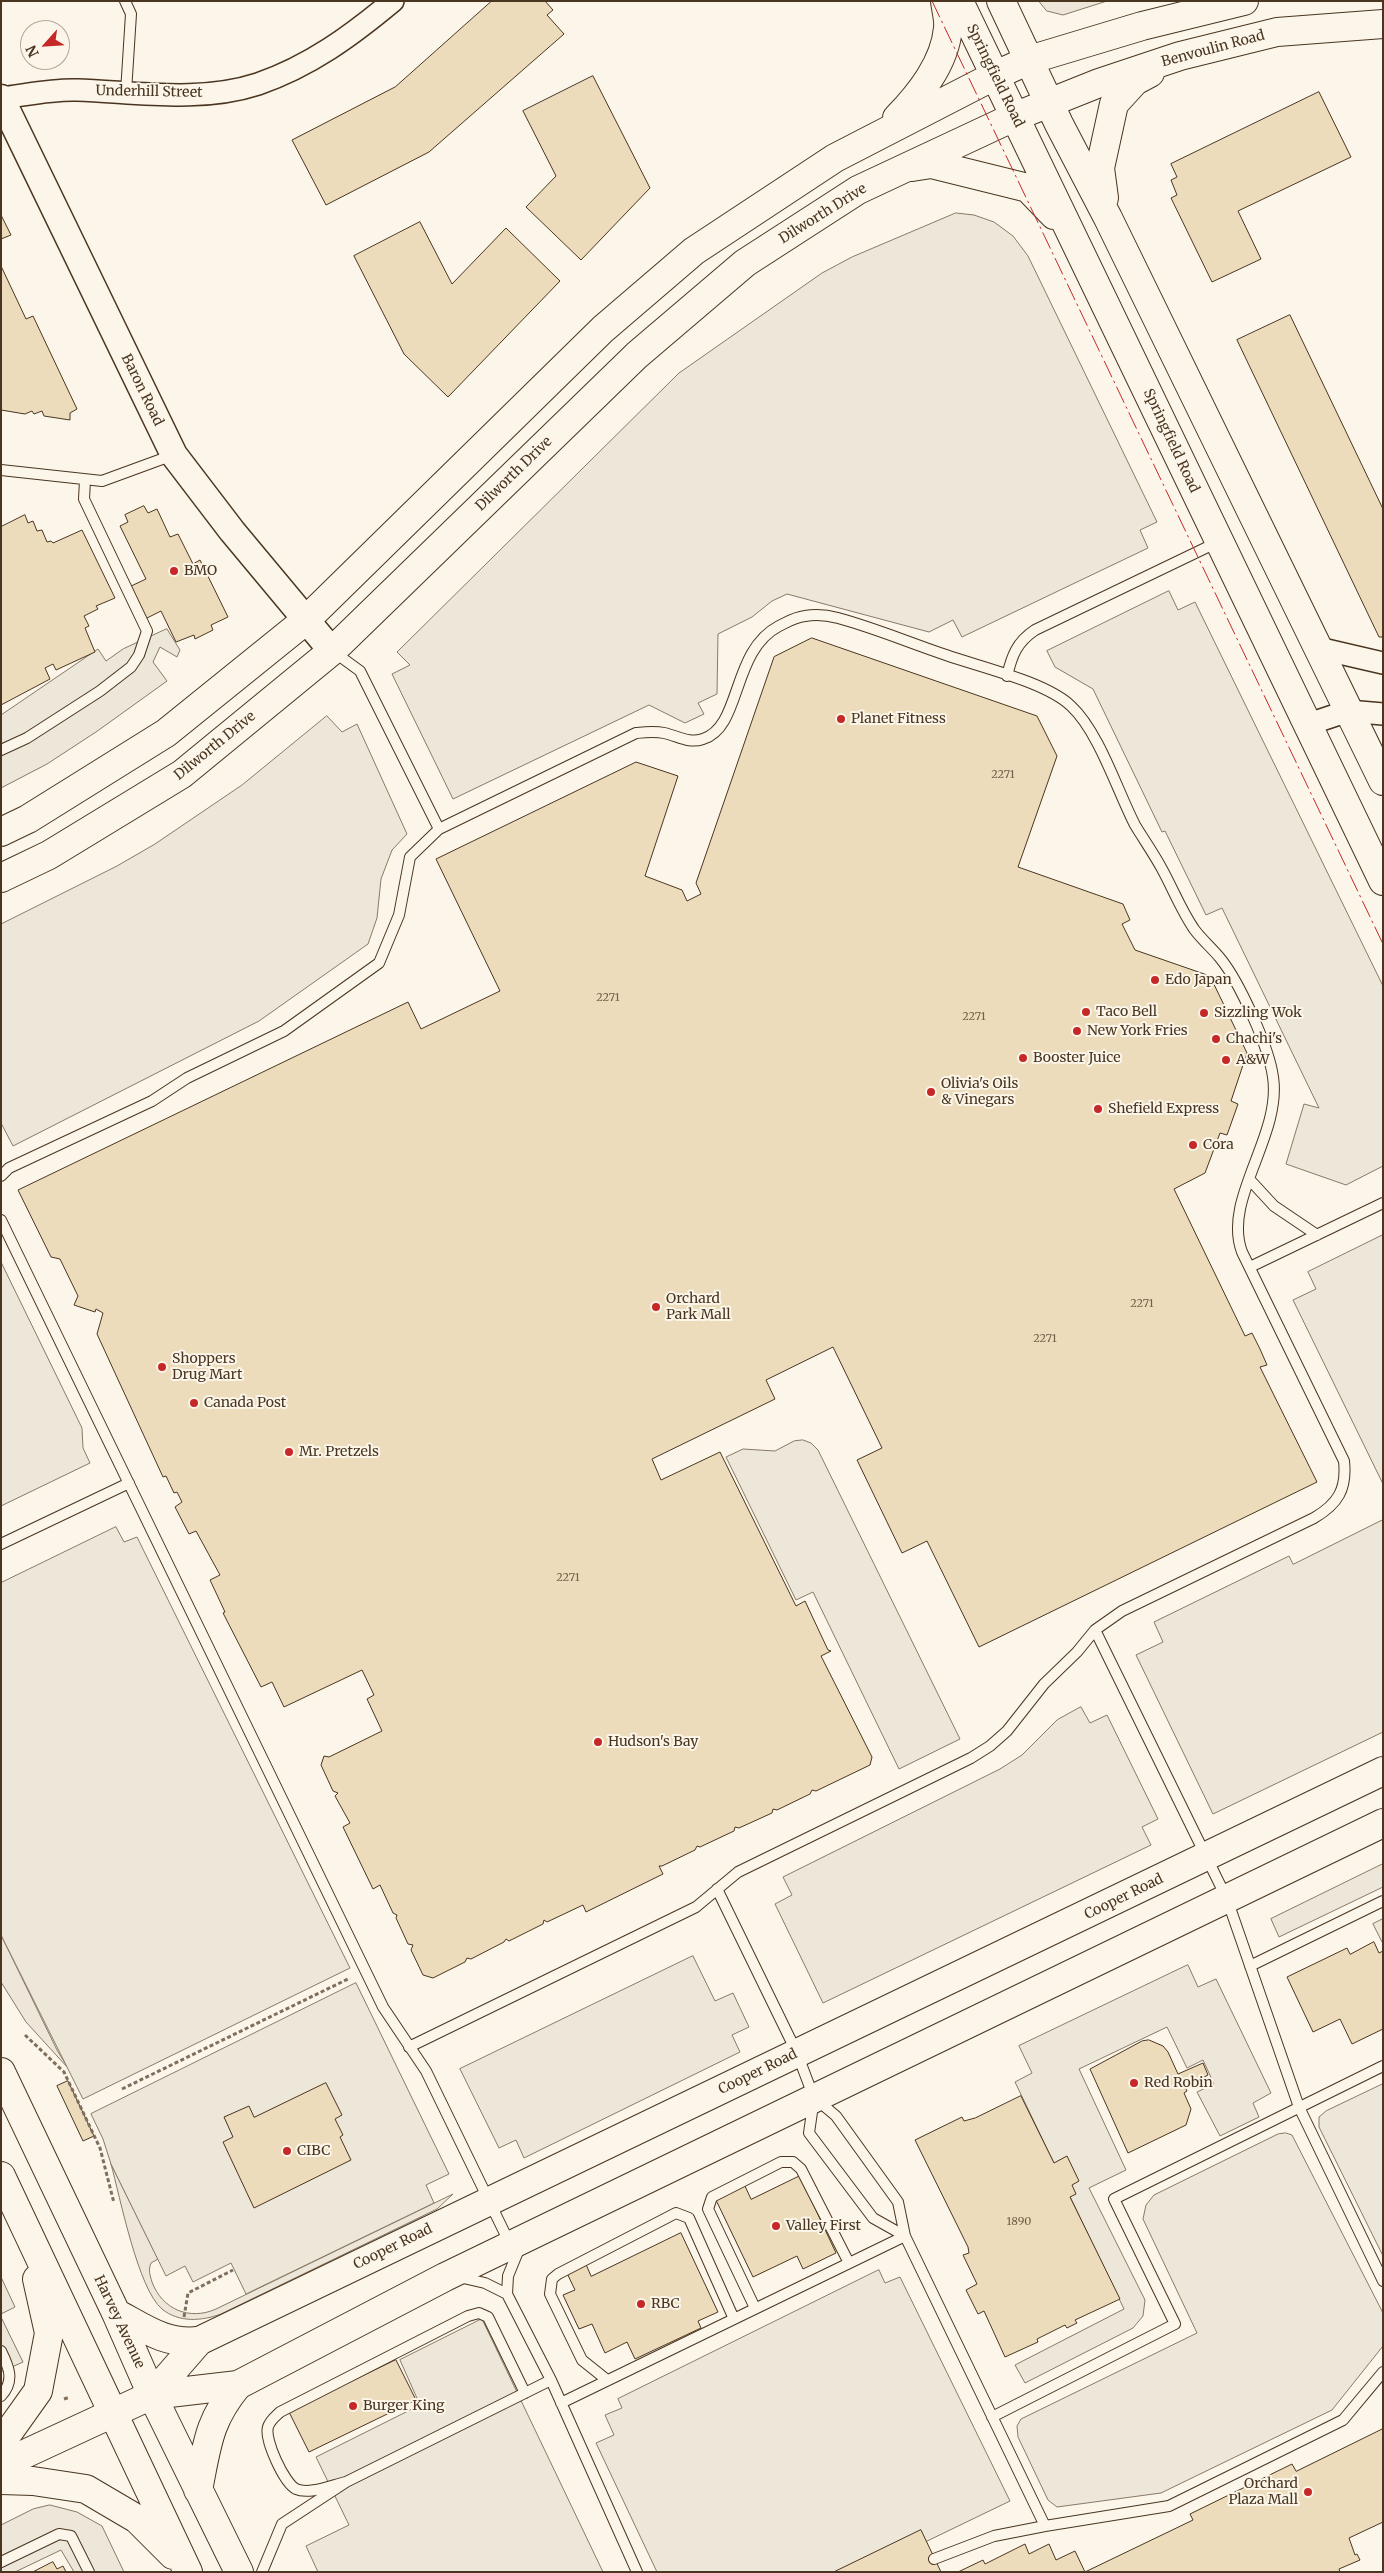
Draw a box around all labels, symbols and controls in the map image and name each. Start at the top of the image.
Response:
north arrow [20,20,70,70]
street label: Springfield Road [963,22,1027,130]
street label: Benvoulin Road [1160,27,1266,71]
text: N [22,42,43,60]
street label: Underhill Street [95,83,203,101]
street label: Dilworth Drive [776,180,870,248]
street label: Baron Road [117,351,167,429]
street label: Springfield Road [1140,386,1202,496]
street label: Dilworth Drive [472,433,556,515]
place label: BMO [184,563,217,579]
marker: BMO [168,565,180,577]
street label: Dilworth Drive [171,708,259,784]
place label: Planet Fitness [851,711,946,727]
marker: Planet Fitness [835,713,847,725]
house number: 2271 [991,768,1015,782]
place label: Edo Japan [1165,972,1232,988]
marker: Edo Japan [1149,974,1161,986]
house number: 2271 [596,991,620,1005]
place label: Taco Bell [1096,1004,1157,1020]
place label: Sizzling Wok [1214,1005,1302,1021]
marker: Taco Bell [1080,1006,1092,1018]
marker: Sizzling Wok [1198,1007,1210,1019]
house number: 2271 [962,1010,986,1024]
place label: New York Fries [1087,1023,1188,1039]
marker: New York Fries [1071,1025,1083,1037]
place label: Chachi's [1226,1031,1282,1047]
marker: Chachi's [1210,1033,1222,1045]
place label: Booster Juice [1033,1050,1121,1066]
marker: Booster Juice [1017,1052,1029,1064]
place label: A&W [1236,1052,1270,1068]
marker: A&W [1220,1054,1232,1066]
place label: Olivia's Oils & Vinegars [941,1076,1018,1108]
marker: Olivia's Oils & Vinegars [925,1086,937,1098]
place label: Shefield Express [1108,1101,1219,1117]
marker: Shefield Express [1092,1103,1104,1115]
place label: Cora [1203,1137,1234,1153]
marker: Cora [1187,1139,1199,1151]
place label: Orchard Park Mall [666,1291,731,1324]
house number: 2271 [1130,1297,1154,1311]
marker: Orchard Park Mall [650,1301,662,1313]
house number: 2271 [1033,1332,1057,1346]
place label: Shoppers Drug Mart [172,1351,242,1384]
marker: Shoppers Drug Mart [156,1361,168,1373]
place label: Canada Post [204,1395,286,1411]
marker: Canada Post [188,1397,200,1409]
place label: Mr. Pretzels [299,1444,379,1460]
marker: Mr. Pretzels [283,1446,295,1458]
house number: 2271 [556,1571,580,1585]
place label: Hudson's Bay [608,1734,698,1750]
marker: Hudson's Bay [592,1736,604,1748]
street label: Cooper Road [1082,1871,1166,1923]
street label: Cooper Road [716,2046,800,2098]
place label: Red Robin [1144,2075,1213,2091]
marker: Red Robin [1128,2077,1140,2089]
place label: CIBC [297,2143,330,2159]
marker: CIBC [281,2145,293,2157]
house number: 1890 [1007,2215,1031,2229]
place label: Valley First [786,2218,861,2234]
marker: Valley First [770,2220,782,2232]
street label: Cooper Road [351,2221,435,2273]
street label: Harvey Avenue [90,2273,148,2371]
place label: RBC [651,2296,680,2312]
marker: RBC [635,2298,647,2310]
place label: Burger King [363,2398,444,2414]
marker: Burger King [347,2400,359,2412]
place label: Orchard Plaza Mall [1228,2476,1298,2508]
marker: Orchard Plaza Mall [1302,2486,1314,2498]

